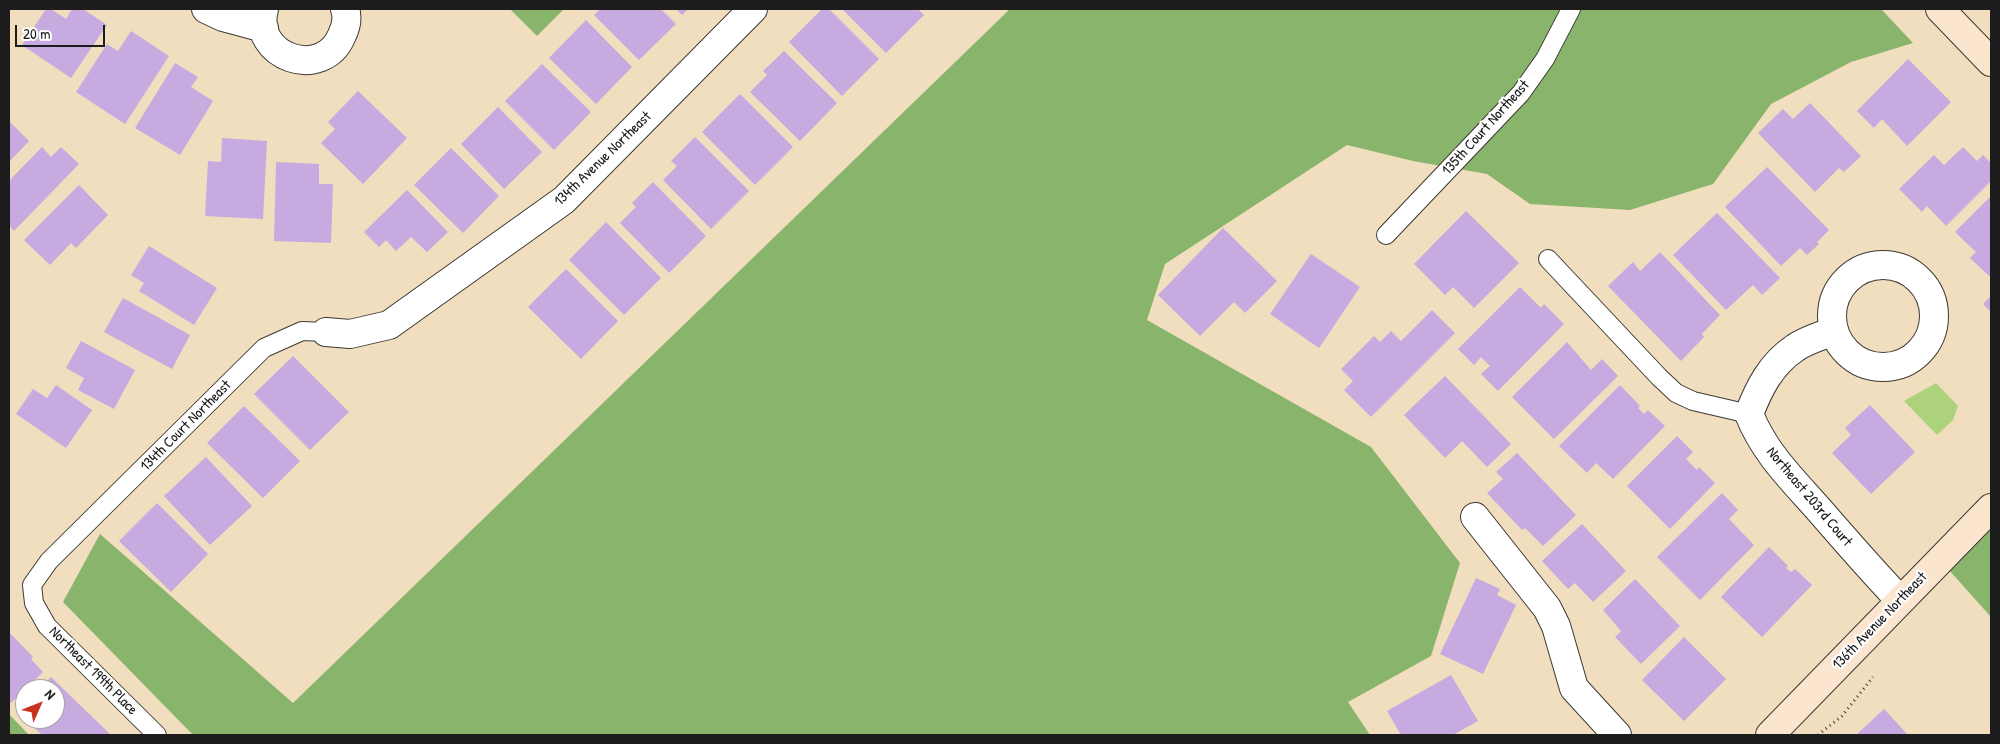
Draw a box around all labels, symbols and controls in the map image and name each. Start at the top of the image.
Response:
scale bar [18,15,108,47]
text: 20 m [23,23,50,44]
street label: 135th Court Northeast [1438,77,1534,179]
street label: 134th Avenue Northeast [551,108,655,210]
street label: 134th Court Northeast [137,377,235,475]
street label: Northeast 203rd Court [1762,444,1856,550]
street label: 136th Avenue Northeast [1829,568,1931,674]
street label: Northeast 199th Place [45,623,141,719]
north arrow [15,679,65,729]

